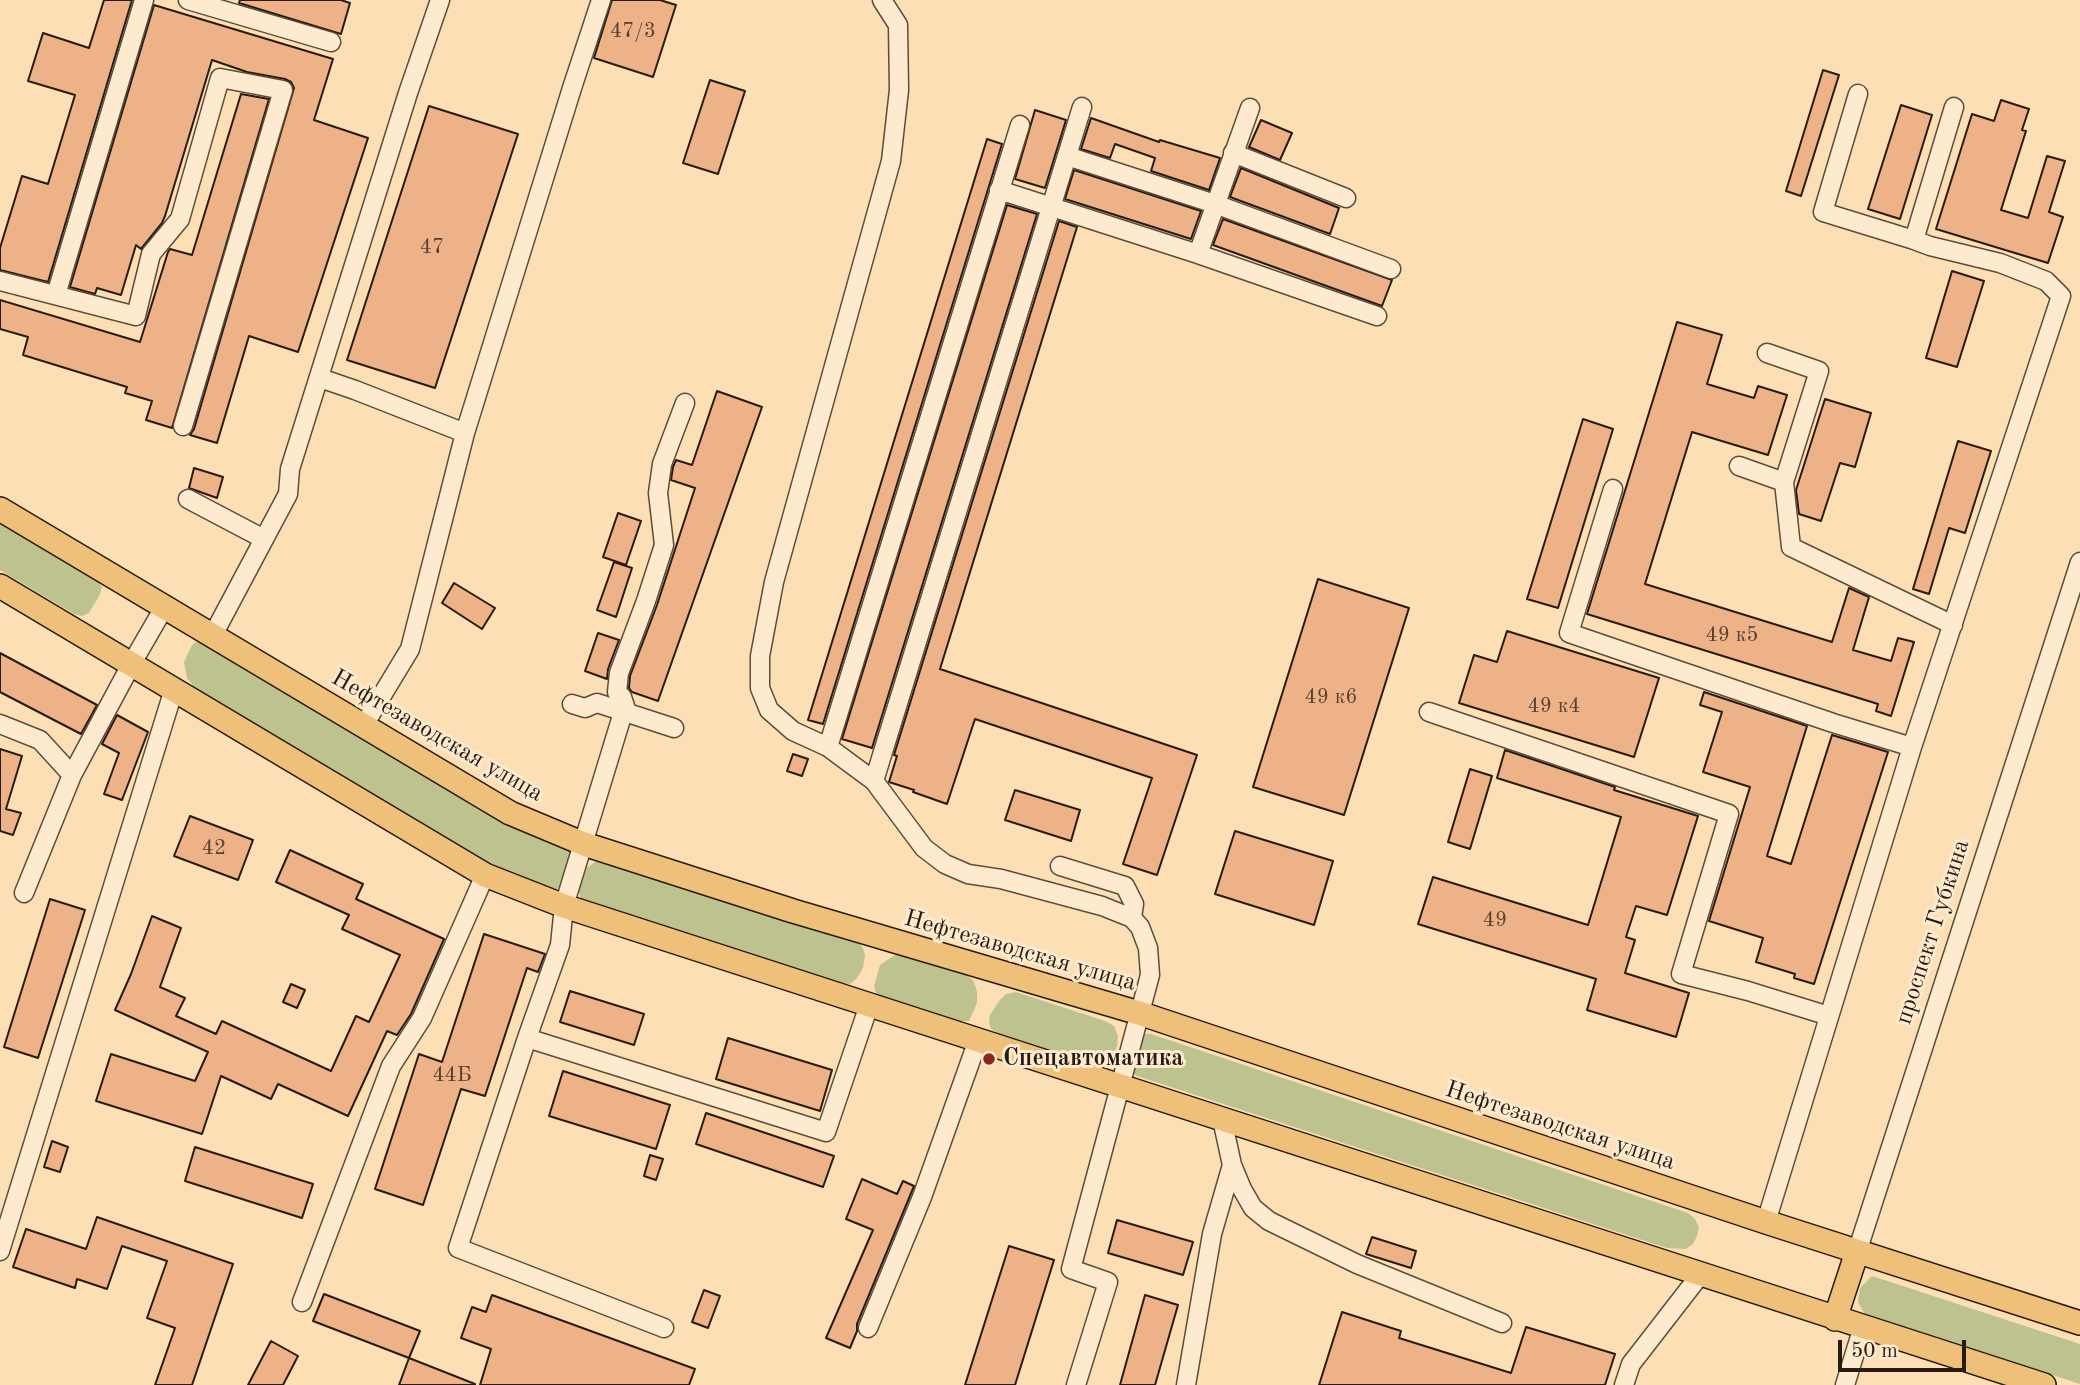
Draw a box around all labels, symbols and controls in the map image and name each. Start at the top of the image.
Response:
house number: 47/3 [610,18,656,44]
house number: 47 [420,234,444,260]
house number: 49 к5 [1706,622,1758,648]
street label: Нефтезаводская улица [326,664,548,808]
house number: 49 к6 [1305,684,1357,710]
house number: 49 к4 [1528,693,1580,719]
house number: 42 [202,835,226,861]
street label: проспект Губкина [1890,836,1976,1028]
street label: Нефтезаводская улица [901,904,1139,998]
house number: 49 [1483,907,1507,933]
place label: Спецавтоматика [1003,1045,1183,1073]
marker: Спецавтоматика [981,1051,997,1067]
house number: 44Б [432,1062,472,1088]
street label: Нефтезаводская улица [1441,1075,1679,1177]
scale bar [1842,1326,1970,1370]
text: 50 m [1851,1341,1898,1362]

